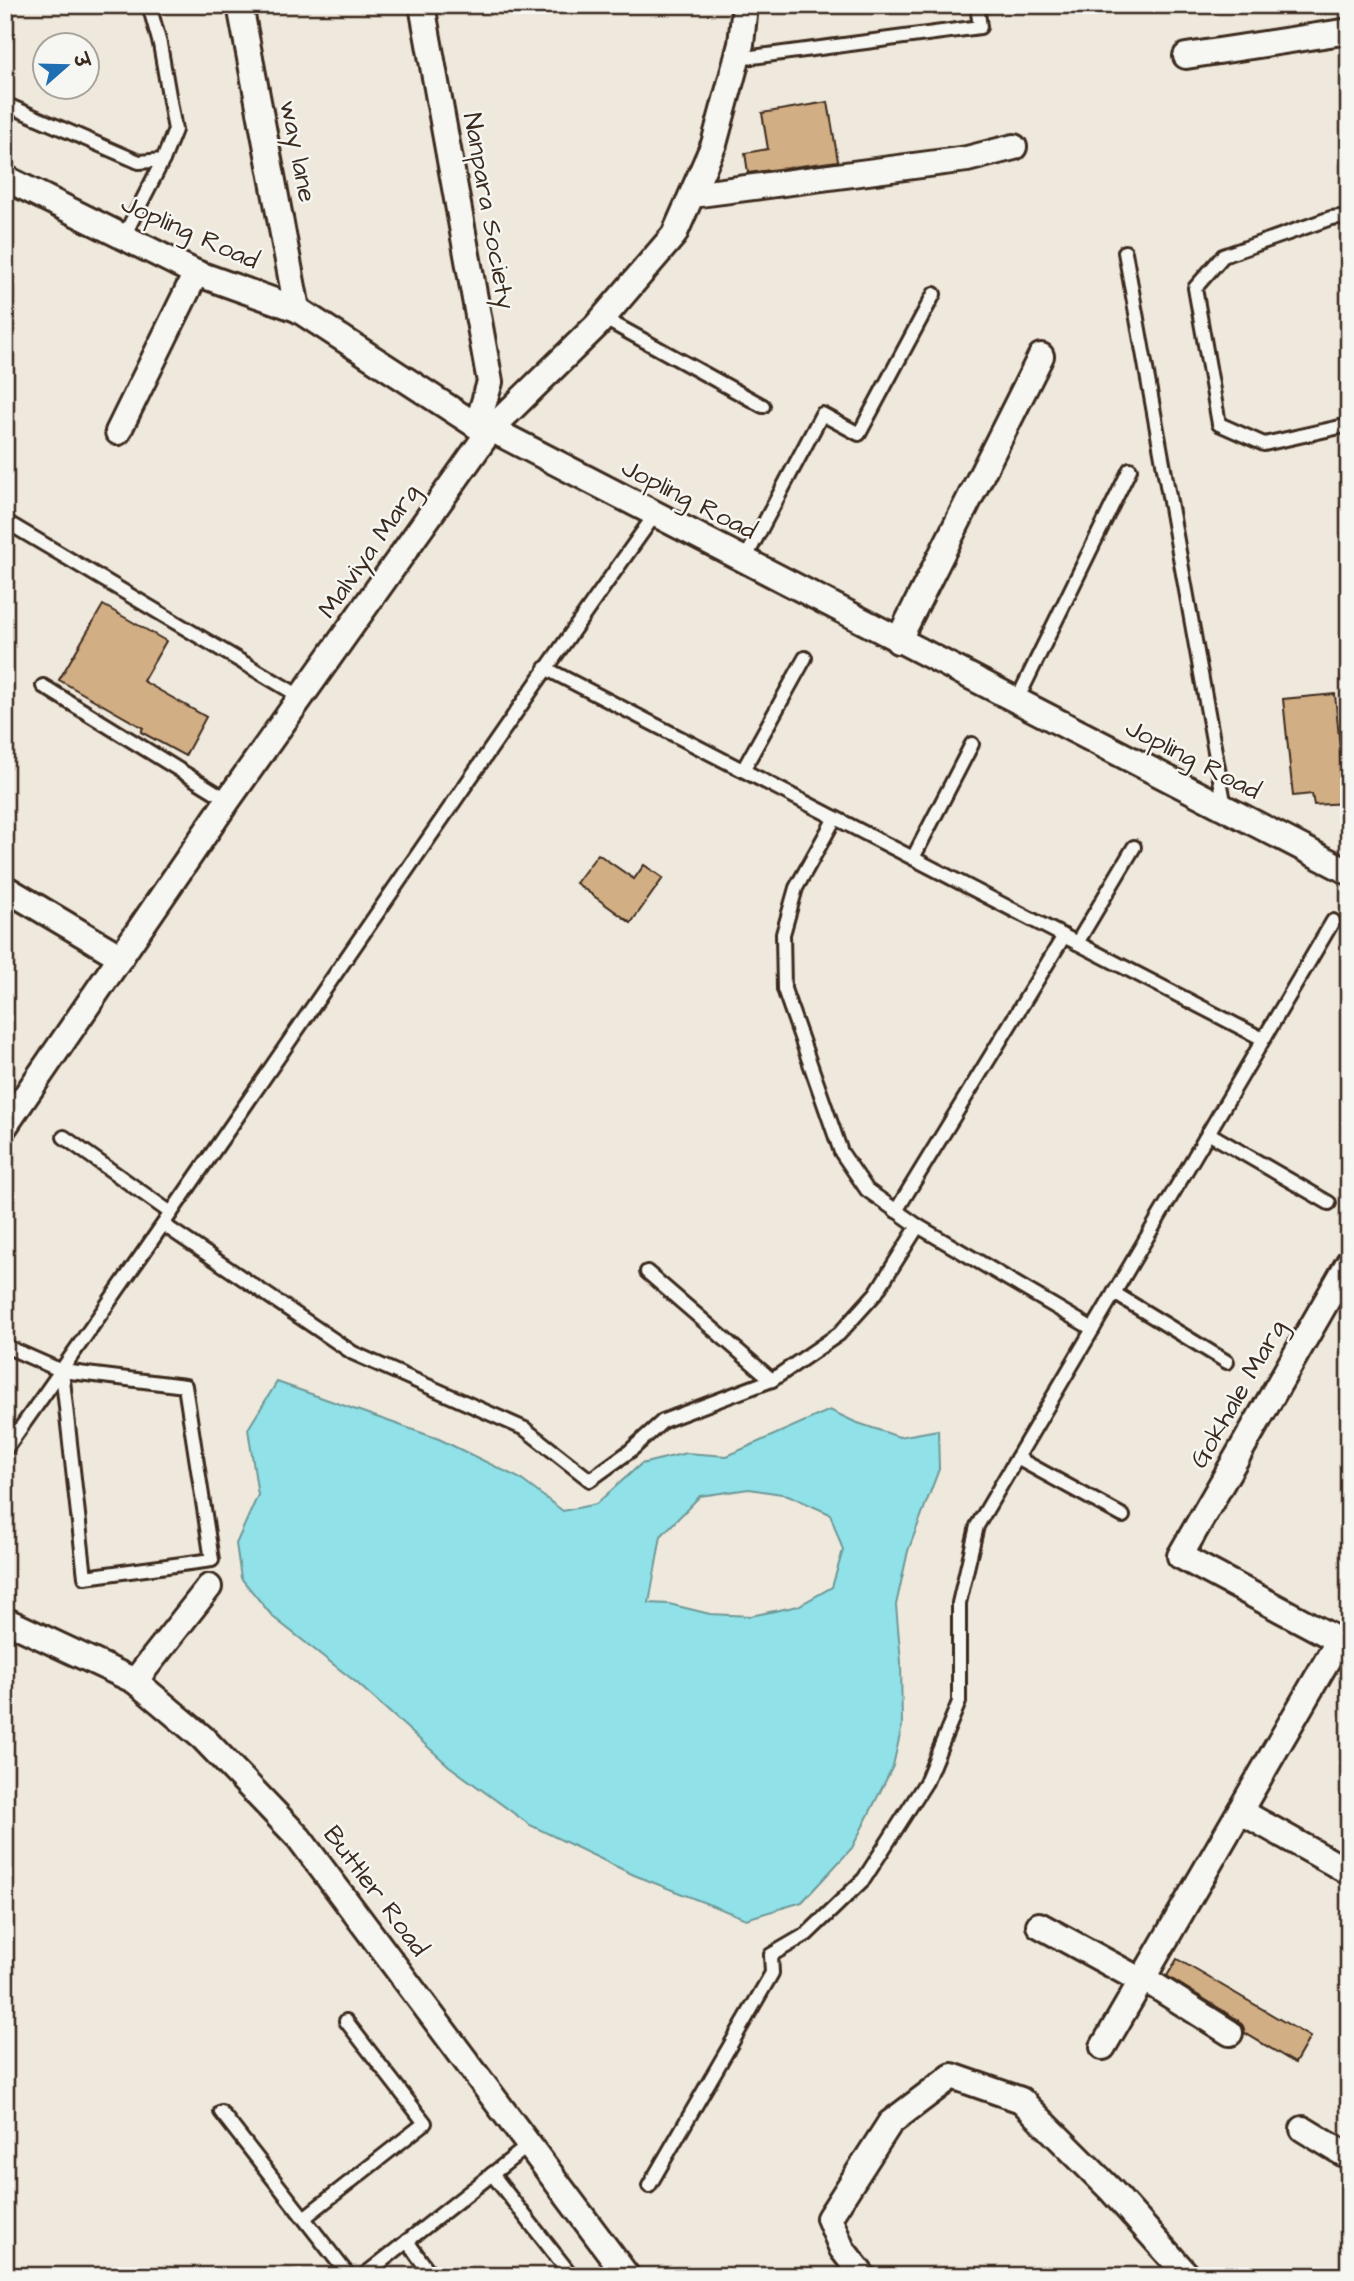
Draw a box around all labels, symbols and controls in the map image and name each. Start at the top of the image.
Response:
north arrow [32,32,102,102]
text: उ [65,48,96,73]
street label: way lane [269,97,326,206]
street label: Nanpara Society [452,110,524,312]
street label: Jopling Road [115,186,265,280]
street label: Jopling Road [614,449,763,550]
street label: Malviya Marg [309,477,430,627]
street label: Jopling Road [1118,709,1267,810]
street label: Gokhale Marg [1181,1313,1297,1476]
street label: Buttler Road [315,1818,437,1964]

